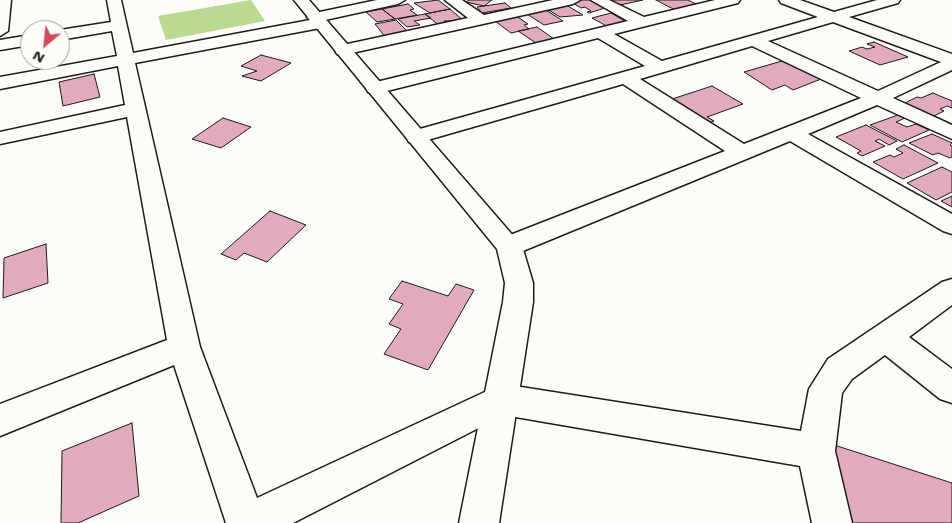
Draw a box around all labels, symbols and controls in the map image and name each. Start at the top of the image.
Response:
north arrow [20,20,70,70]
text: N [29,47,48,68]

